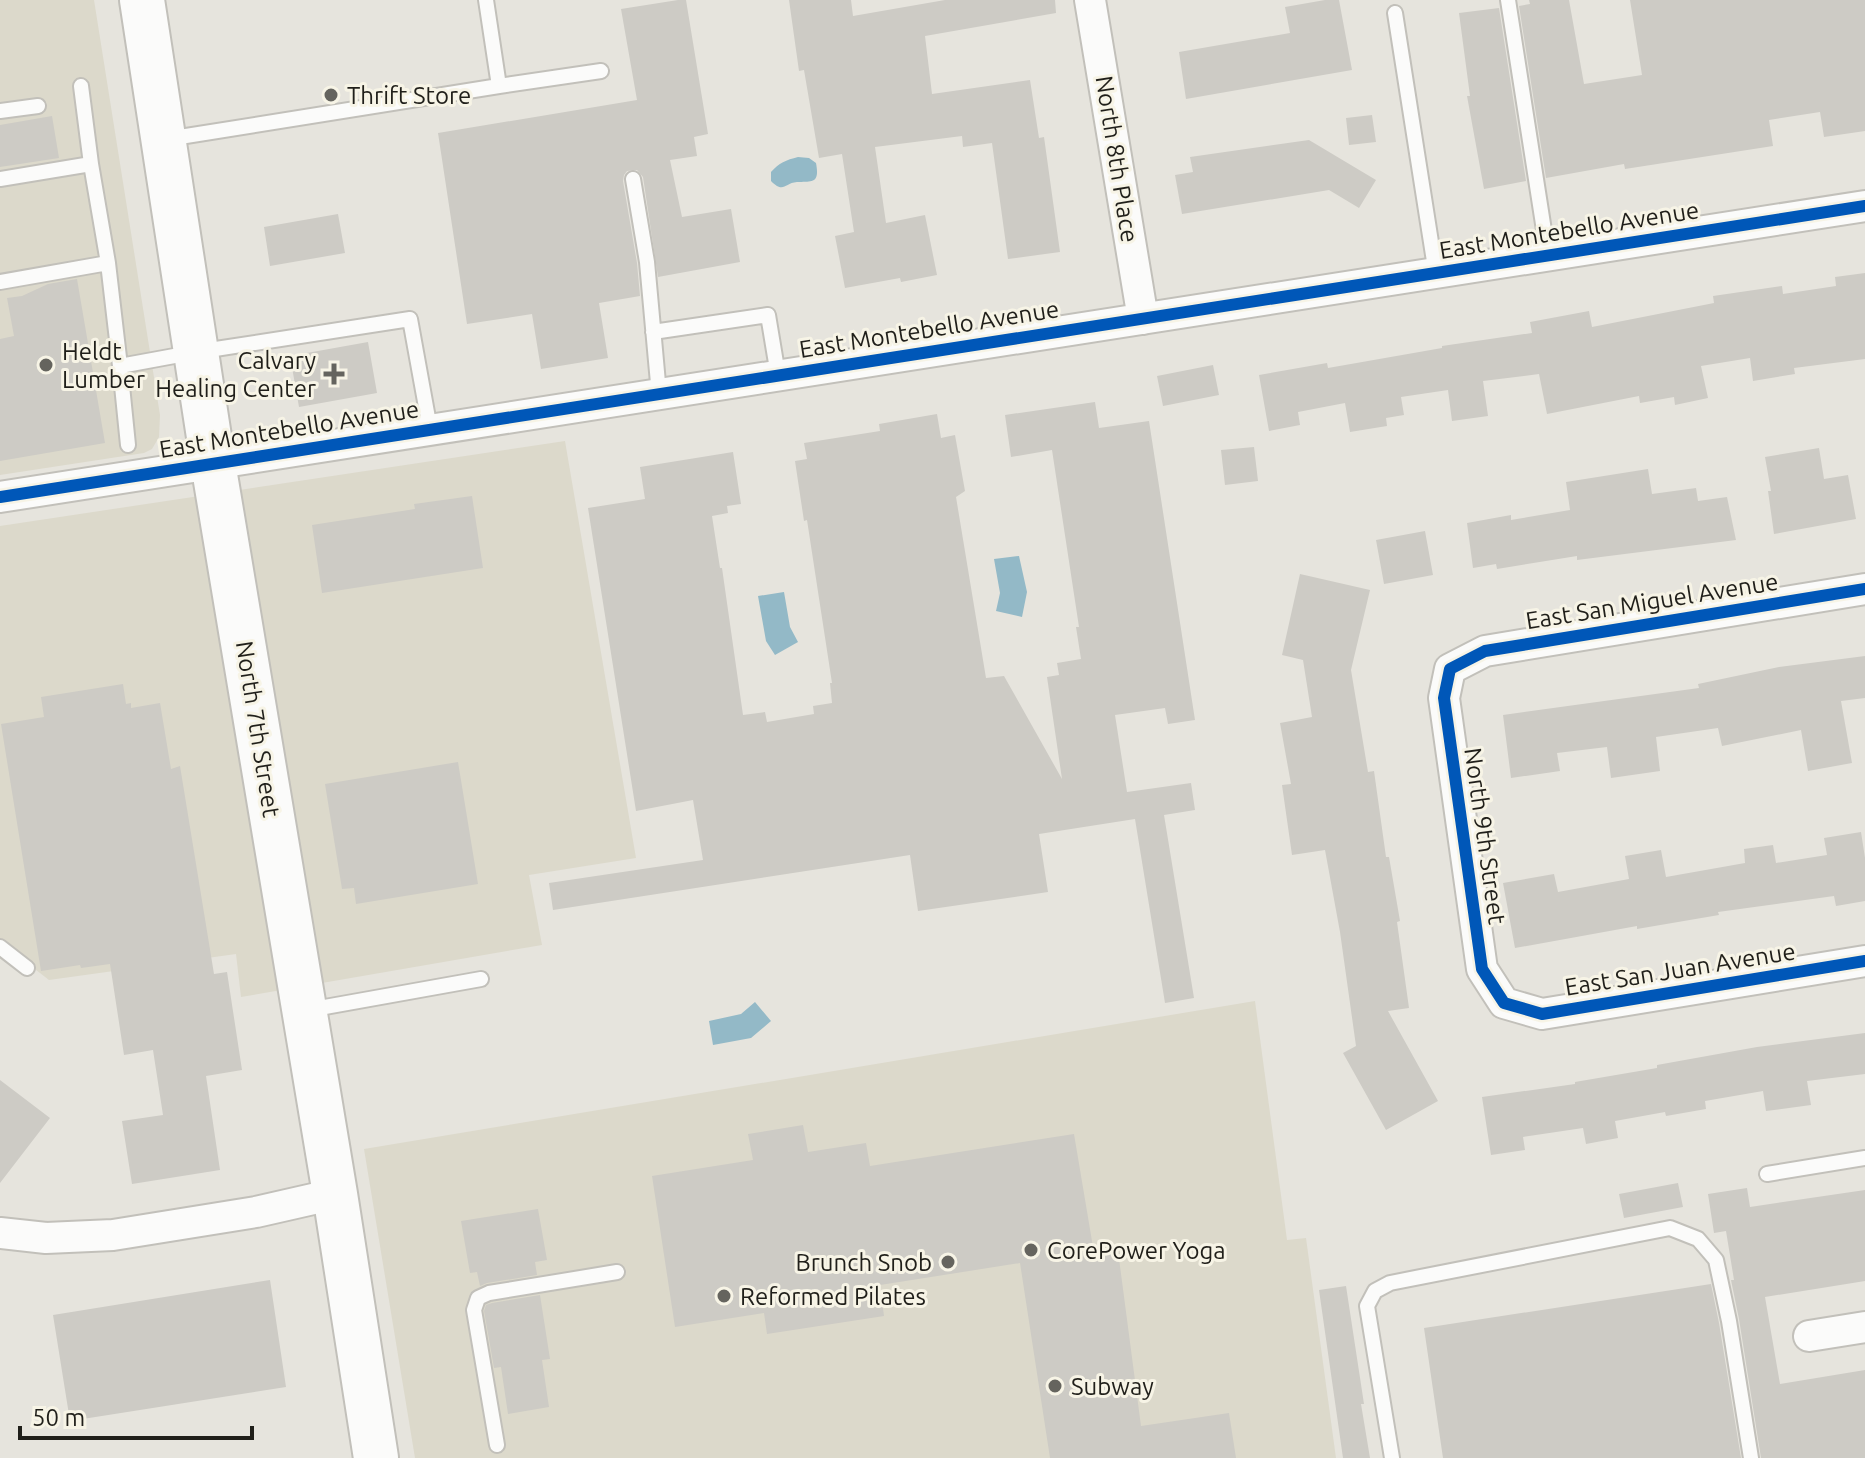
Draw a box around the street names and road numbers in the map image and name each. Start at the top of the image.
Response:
street label: North 8th Place [1090,74,1144,244]
street label: East Montebello Avenue [1437,196,1701,264]
street label: East Montebello Avenue [797,295,1061,363]
street label: East Montebello Avenue [157,395,421,463]
street label: East San Miguel Avenue [1524,568,1780,634]
street label: North 7th Street [231,639,285,820]
street label: North 9th Street [1459,746,1511,927]
street label: East San Juan Avenue [1563,937,1797,1001]

